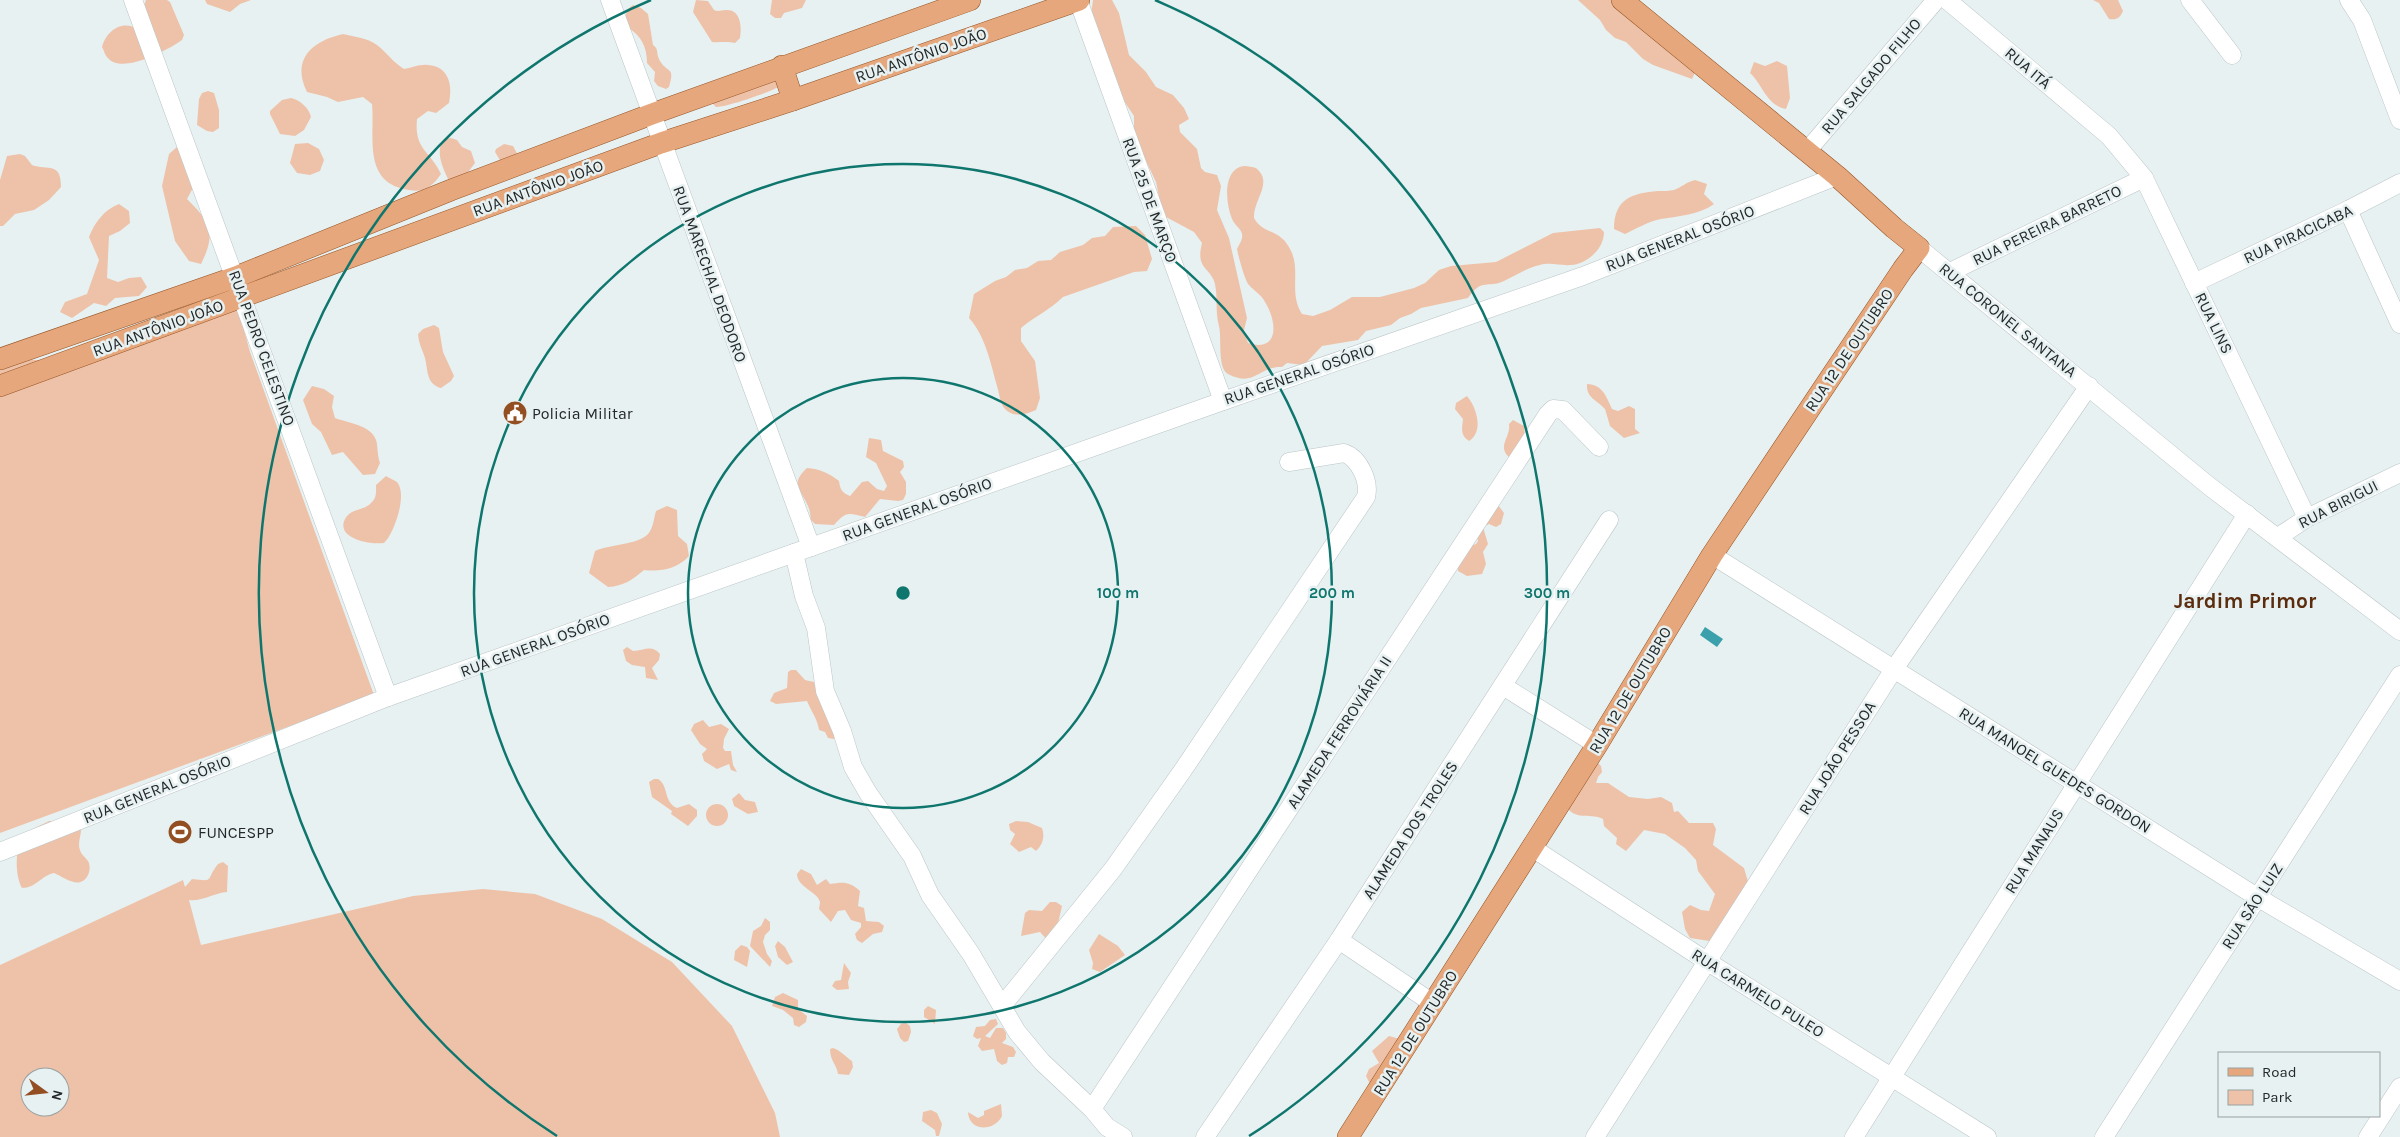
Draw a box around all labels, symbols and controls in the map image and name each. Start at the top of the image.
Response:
street label: RUA SALGADO FILHO [1817,14,1925,138]
street label: RUA ANTÔNIO JOÃO [853,24,989,86]
street label: RUA ITÁ [2001,43,2055,93]
street label: RUA 25 DE MARÇO [1119,135,1181,265]
street label: RUA ANTÔNIO JOÃO [470,156,606,220]
street label: RUA PEREIRA BARRETO [1969,181,2125,269]
street label: RUA MARECHAL DEODORO [669,183,751,365]
street label: RUA PIRACICABA [2241,200,2355,268]
street label: RUA GENERAL OSÓRIO [1603,201,1757,275]
street label: RUA CORONEL SANTANA [1935,259,2081,381]
street label: RUA PEDRO CELESTINO [225,268,299,428]
street label: RUA 12 DE OUTUBRO [1801,285,1897,415]
street label: RUA LINS [2191,289,2237,357]
street label: RUA ANTÔNIO JOÃO [90,296,226,360]
street label: RUA GENERAL OSÓRIO [1221,339,1377,409]
public building icon: Policia Militar [502,400,528,426]
place label: Policia Militar [532,404,633,423]
street label: RUA GENERAL OSÓRIO [840,473,994,545]
street label: RUA BIRIGUI [2295,476,2381,532]
centre of rings [894,584,912,602]
text: 100 m [1097,584,1139,602]
text: 200 m [1309,584,1355,602]
text: 300 m [1524,584,1570,602]
district label: Jardim Primor [2174,589,2317,613]
street label: RUA GENERAL OSÓRIO [458,609,612,681]
street label: RUA 12 DE OUTUBRO [1585,623,1675,757]
street label: ALAMEDA FERROVIÁRIA II [1283,652,1395,812]
street label: RUA JOÃO PESSOA [1794,698,1880,818]
street label: RUA MANOEL GUEDES GORDON [1956,703,2154,837]
street label: RUA GENERAL OSÓRIO [80,751,234,827]
street label: ALAMEDA DOS TROLES [1358,757,1462,903]
street label: RUA MANAUS [2000,805,2068,897]
sports icon: FUNCESPP [167,819,193,845]
place label: FUNCESPP [198,823,274,842]
street label: RUA SÃO LUIZ [2217,860,2287,952]
street label: RUA CARMELO PULEO [1688,945,1828,1041]
street label: RUA 12 DE OUTUBRO [1369,967,1461,1099]
legend [2218,1052,2380,1117]
text: Road [2262,1063,2297,1081]
north arrow [20,1067,70,1117]
text: N [48,1088,67,1102]
text: Park [2262,1088,2292,1106]

